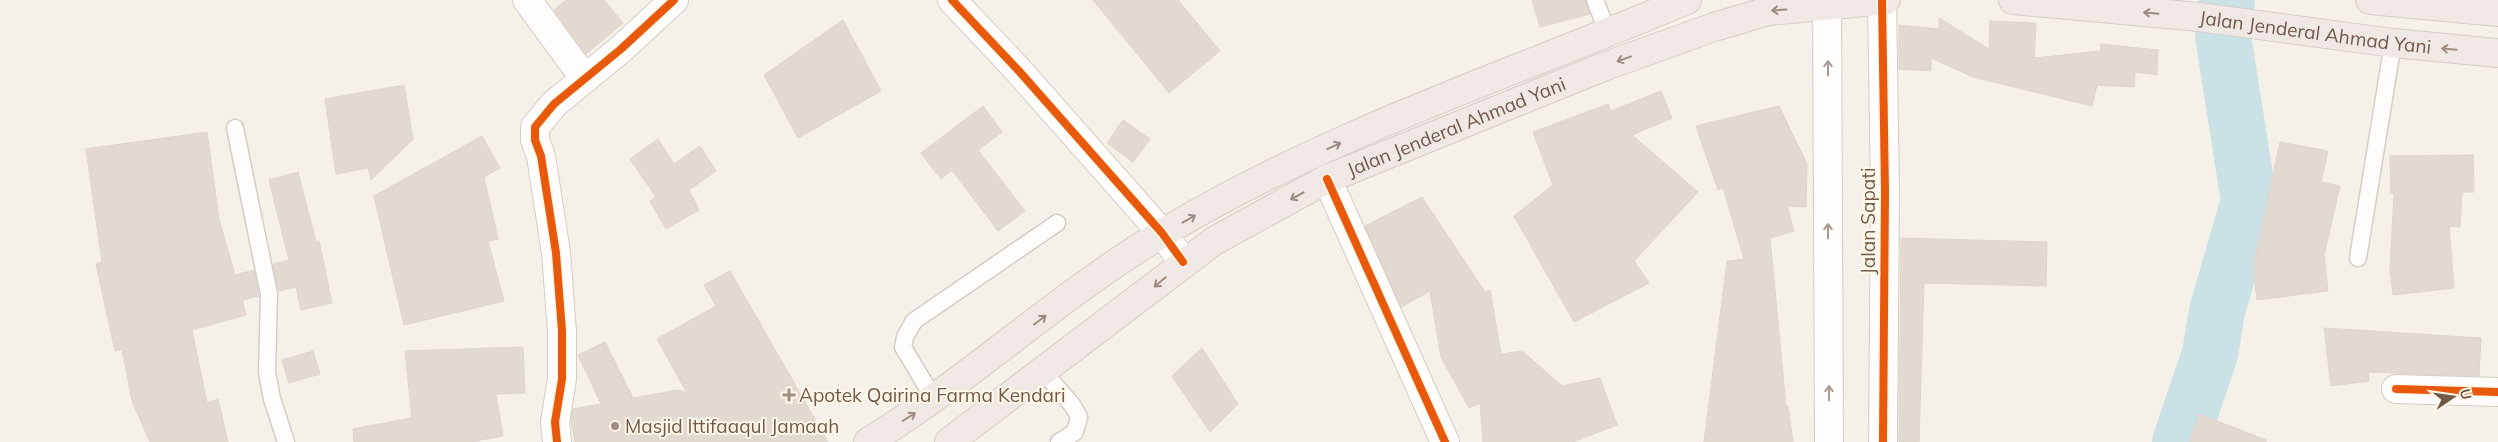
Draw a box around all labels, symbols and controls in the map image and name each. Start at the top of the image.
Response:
one-way arrow [1771,5,1787,15]
street label: Jalan Jenderal Ahmad Yani [2198,5,2432,59]
one-way arrow [2143,8,2159,18]
one-way arrow [2442,44,2458,53]
one-way arrow [1617,55,1632,64]
one-way arrow [1823,61,1832,77]
street label: Jalan Jenderal Ahmad Yani [1343,71,1569,182]
one-way arrow [1326,141,1341,150]
street label: Jalan Sapati [1856,168,1880,274]
one-way arrow [1290,192,1305,201]
one-way arrow [1181,213,1195,223]
one-way arrow [1823,223,1833,240]
one-way arrow [1154,277,1167,288]
one-way arrow [1033,315,1047,325]
north arrow [2428,372,2478,422]
place label: Apotek Qairina Farma Kendari [799,383,1065,407]
one-way arrow [1824,386,1834,402]
text: U [2456,387,2476,401]
marker: Apotek Qairina Farma Kendari [783,389,795,401]
one-way arrow [902,411,916,421]
place label: Masjid Ittifaaqul Jamaah [625,414,839,438]
marker: Masjid Ittifaaqul Jamaah [609,420,621,432]

